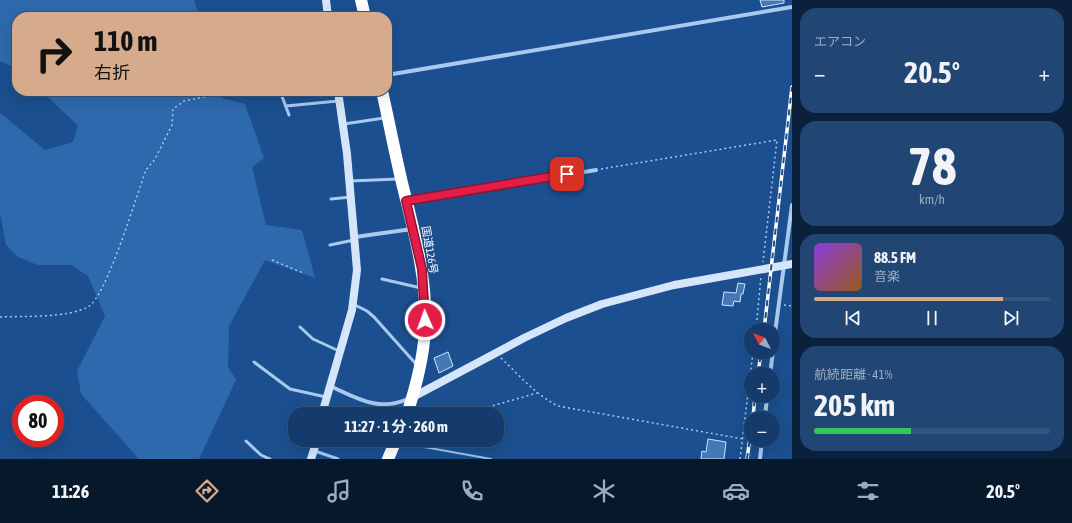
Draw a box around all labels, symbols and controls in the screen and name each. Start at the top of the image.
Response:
text: 110 m [94,25,157,57]
icon: right [28,28,80,80]
text: エアコン [814,34,866,49]
text: 20.5° [904,55,960,89]
text: − [814,60,825,86]
text: + [1039,60,1050,86]
text: 右折 [94,62,130,83]
text: 78 [908,136,956,196]
pin [550,157,584,191]
icon: arrive [556,163,578,185]
text: km/h [919,192,945,207]
street label: 国道126号 [420,225,440,275]
text: 88.5 FM [874,249,916,266]
text: 音楽 [874,269,900,284]
position arrow [404,299,446,341]
icon: previous [842,307,864,329]
icon: pause [921,307,943,329]
icon: next [1000,307,1022,329]
north arrow [744,323,780,359]
map controls [744,323,780,447]
button: + [744,367,780,403]
text: 航続距離 · 41% [814,367,893,382]
text: 205 km [814,388,895,422]
speed limit sign: 80 [12,395,64,447]
button: − [744,411,780,447]
text: 11:27 · 1 分 · 260 m [344,418,448,435]
icon: directions [193,477,221,505]
icon: music [325,477,353,505]
icon: phone [458,477,486,505]
icon: climate [590,477,618,505]
icon: car [722,477,750,505]
icon: filters [854,477,882,505]
text: 11:26 [52,481,89,502]
text: 20.5° [986,481,1020,502]

